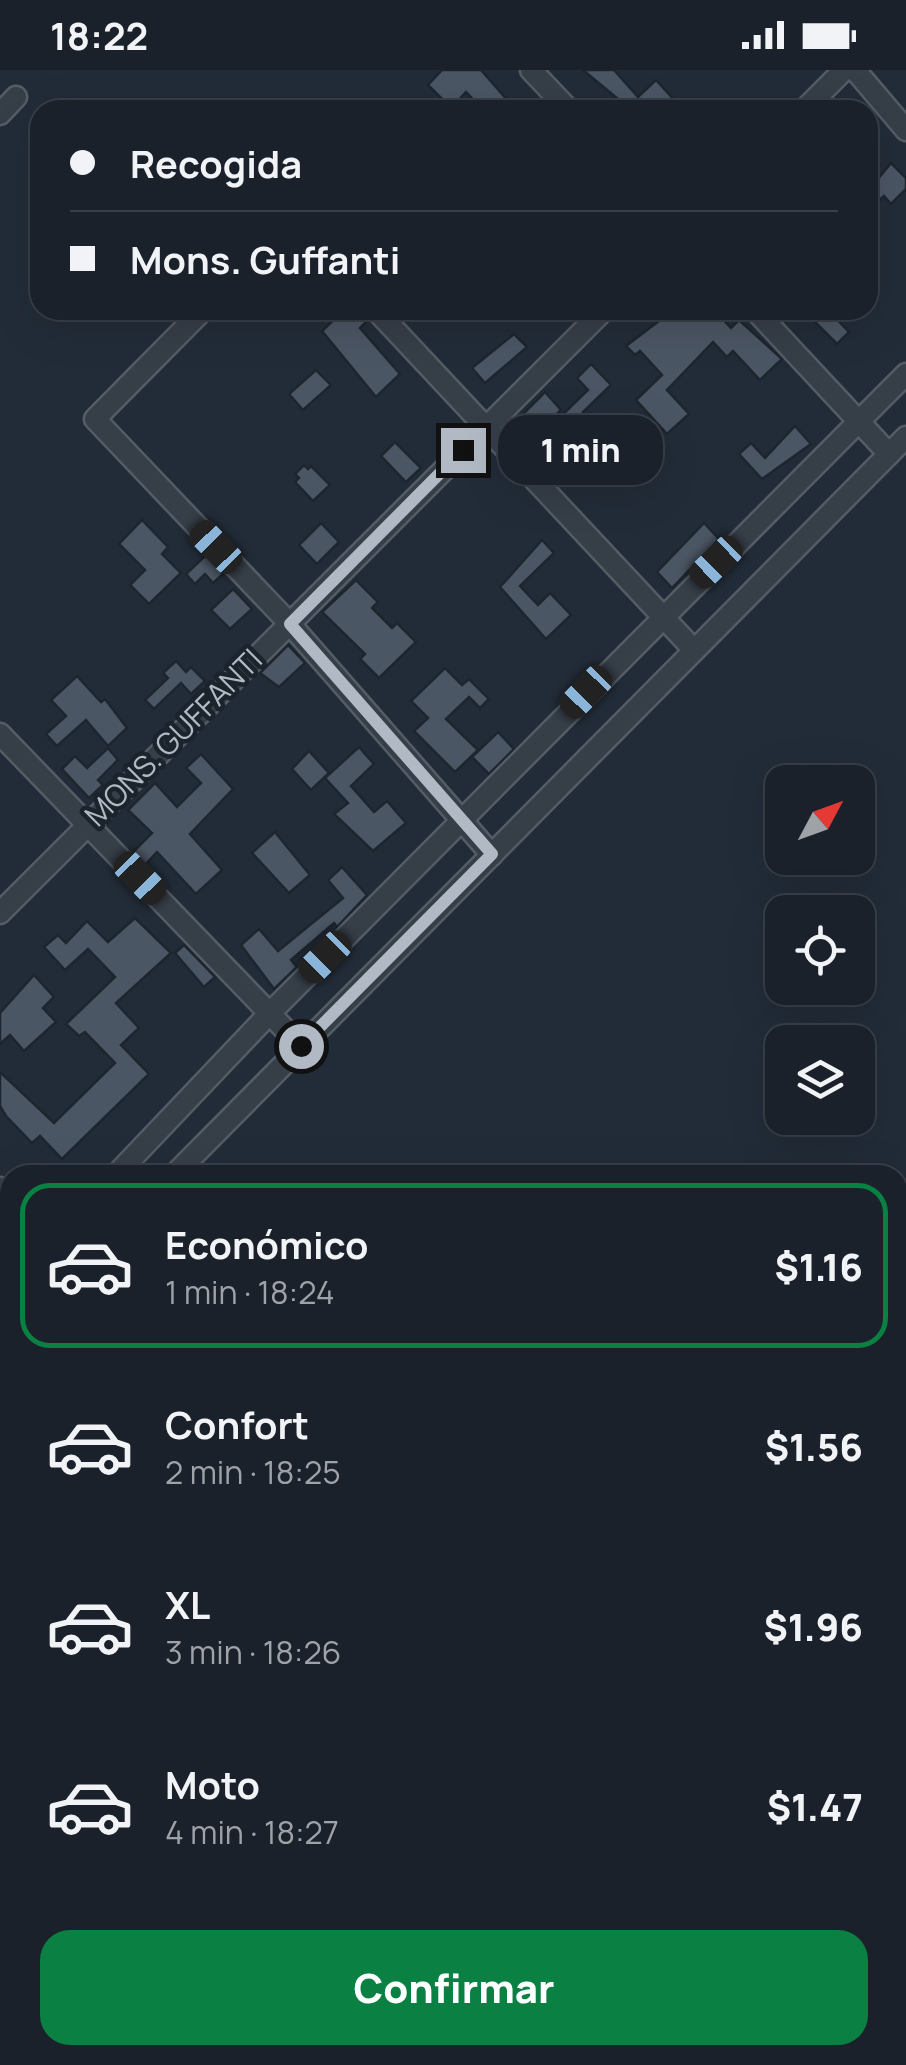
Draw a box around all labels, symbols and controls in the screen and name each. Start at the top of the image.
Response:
text: 18:22 [50,9,148,61]
text: Recogida [130,137,302,189]
text: Mons. Guffanti [130,233,400,285]
callout: 1 min [498,415,663,485]
route end [441,428,486,473]
text: 1 min [540,428,621,472]
car [184,515,248,579]
car [684,530,748,594]
street label: MONS. GUFFANTI [75,639,271,835]
car [554,660,618,724]
north arrow [765,765,875,875]
map controls [765,765,875,1135]
car [108,846,172,910]
button: locate [765,895,875,1005]
car [293,925,357,989]
route start [279,1024,324,1069]
button: layers [765,1025,875,1135]
text: Económico [165,1218,369,1270]
icon: car [45,1221,135,1311]
text: $1.16 [774,1240,863,1292]
text: 1 min · 18:24 [165,1270,335,1314]
text: Confort [165,1398,309,1450]
icon: car [45,1401,135,1491]
text: $1.56 [765,1420,863,1472]
text: 2 min · 18:25 [165,1450,341,1494]
text: XL [165,1578,210,1630]
icon: car [45,1581,135,1671]
text: $1.96 [763,1600,863,1652]
text: 3 min · 18:26 [165,1630,341,1674]
text: Moto [165,1758,260,1810]
icon: car [45,1761,135,1851]
text: $1.47 [767,1780,863,1832]
text: 4 min · 18:27 [165,1810,339,1854]
button: Confirmar [40,1930,868,2045]

